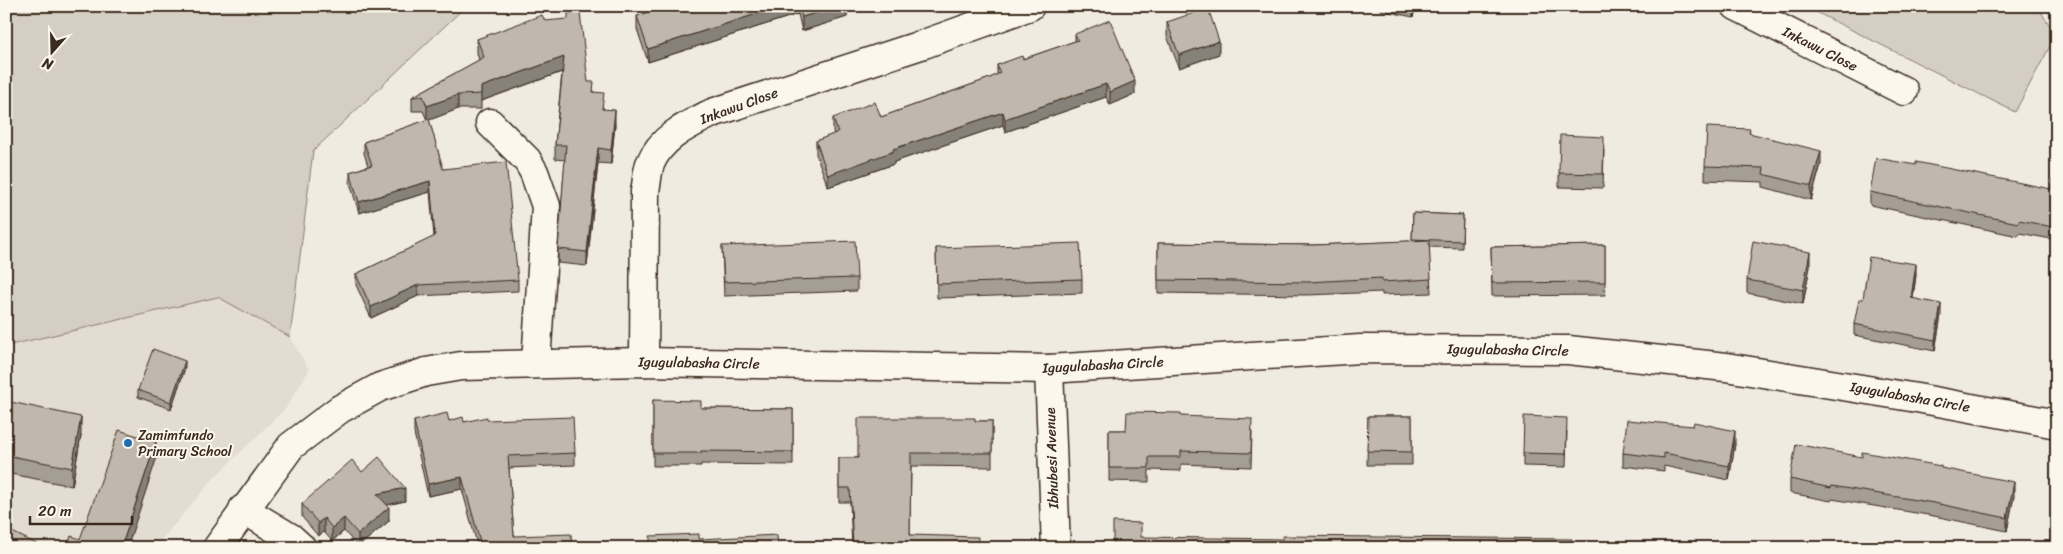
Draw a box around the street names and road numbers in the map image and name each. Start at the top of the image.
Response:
street label: Inkawu Close [1777,19,1862,79]
street label: Inkawu Close [695,80,782,132]
street label: Igugulabasha Circle [1446,336,1569,364]
street label: Igugulabasha Circle [637,349,760,377]
street label: Igugulabasha Circle [1041,349,1164,381]
street label: Igugulabasha Circle [1847,374,1972,420]
street label: Ibhubesi Avenue [1038,407,1066,510]

